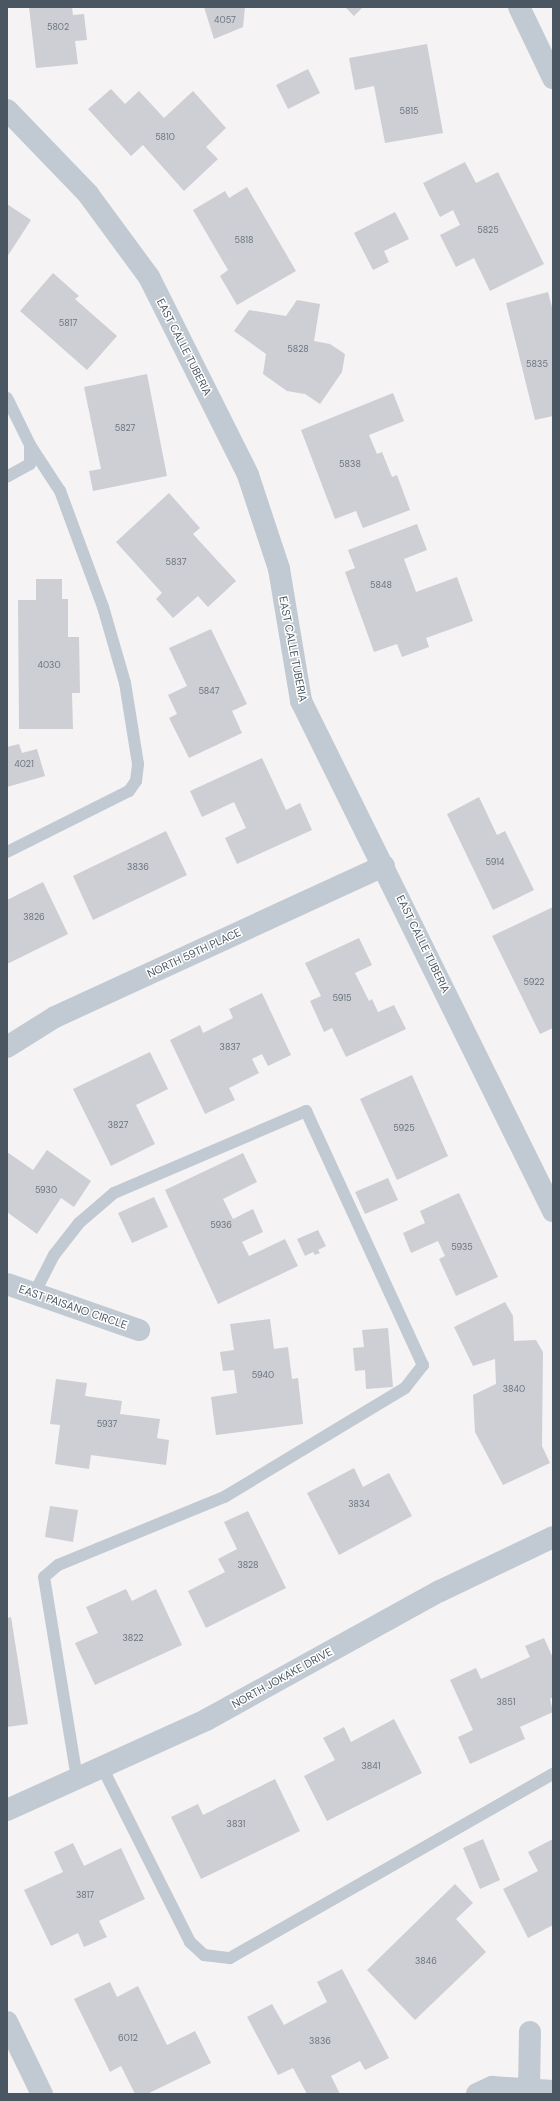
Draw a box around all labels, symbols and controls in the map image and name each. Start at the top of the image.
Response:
house number: 4057 [214,15,236,25]
house number: 5802 [47,22,69,32]
house number: 5815 [399,106,419,116]
house number: 5810 [155,132,175,142]
house number: 5825 [477,225,499,235]
house number: 5818 [234,235,254,245]
street label: EAST CALLE TUBERIA [154,296,214,398]
house number: 5817 [59,318,77,328]
house number: 5828 [287,344,309,354]
house number: 5835 [526,359,548,369]
house number: 5827 [115,423,135,433]
house number: 5838 [339,459,361,469]
house number: 5837 [166,557,186,567]
house number: 5848 [370,580,392,590]
street label: EAST CALLE TUBERIA [276,595,310,703]
house number: 4030 [37,660,61,670]
house number: 5847 [198,686,220,696]
house number: 4021 [14,759,34,769]
house number: 5914 [486,857,504,867]
house number: 3836 [127,862,149,872]
street label: EAST CALLE TUBERIA [394,893,452,995]
house number: 3826 [23,912,45,922]
street label: NORTH 59TH PLACE [145,925,243,981]
house number: 5922 [523,977,545,987]
house number: 5915 [332,993,352,1003]
house number: 3837 [220,1042,240,1052]
house number: 3827 [108,1120,128,1130]
house number: 5925 [393,1123,415,1133]
house number: 5930 [35,1185,57,1195]
house number: 5936 [210,1220,232,1230]
house number: 5935 [451,1242,473,1252]
street label: EAST PAISANO CIRCLE [17,1282,129,1332]
house number: 5940 [252,1370,274,1380]
house number: 3840 [503,1384,525,1394]
house number: 5937 [97,1419,117,1429]
house number: 3834 [348,1499,370,1509]
house number: 3828 [237,1560,259,1570]
house number: 3822 [122,1633,144,1643]
street label: NORTH JOKAKE DRIVE [229,1645,335,1711]
house number: 3851 [496,1697,516,1707]
house number: 3841 [361,1761,381,1771]
house number: 3831 [227,1819,245,1829]
house number: 3817 [76,1890,94,1900]
house number: 3846 [415,1956,437,1966]
house number: 6012 [118,2033,138,2043]
house number: 3836 [309,2036,331,2046]

